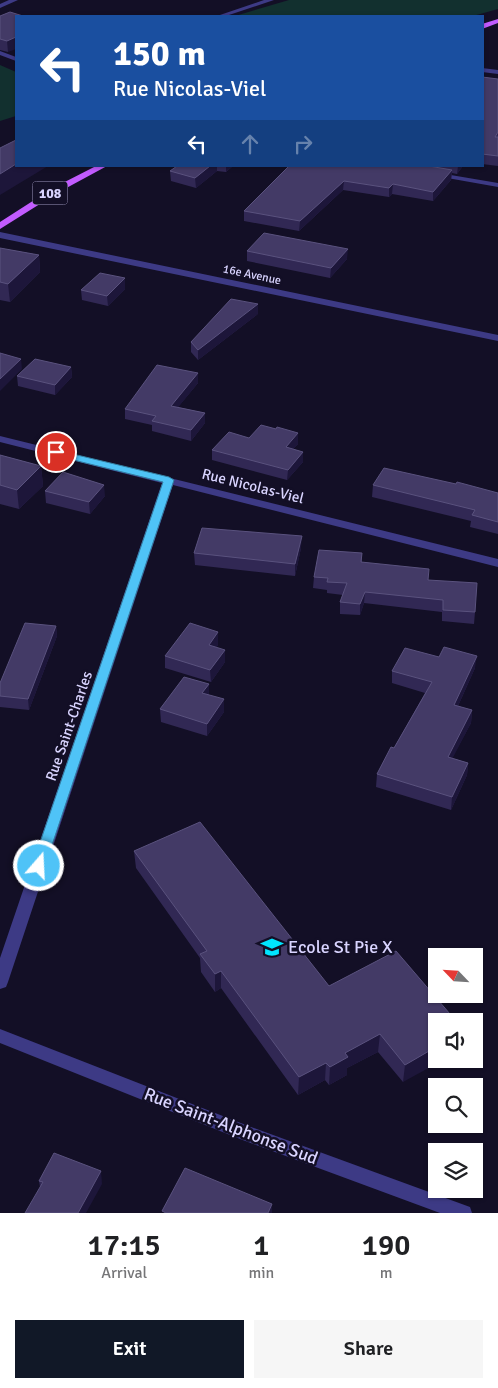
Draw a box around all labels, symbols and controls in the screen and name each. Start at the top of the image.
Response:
text: 150 m [113,32,206,75]
icon: left [30,35,95,100]
text: Rue Nicolas-Viel [113,75,266,102]
icon: left [183,130,211,158]
icon: ahead [236,130,264,158]
icon: right [289,130,317,158]
road number: 108 [32,182,68,204]
street label: 16e Avenue [222,262,282,288]
pin [35,431,77,473]
icon: arrive [42,438,70,466]
street label: Rue Nicolas-Viel [200,465,306,507]
street label: Rue Saint-Charles [42,668,96,783]
position arrow [12,839,64,891]
school or university icon: Ecole St Pie X [259,934,285,960]
place label: Ecole St Pie X [288,936,393,958]
north arrow [428,948,482,1002]
map controls [428,948,483,1198]
button: sound [428,1013,483,1068]
button: search [428,1078,483,1133]
street label: Rue Saint-Alphonse Sud [141,1083,321,1169]
button: layers [428,1143,483,1198]
text: 17:15 [88,1227,161,1264]
text: 1 [253,1227,269,1264]
text: 190 [362,1227,410,1264]
text: Arrival [101,1263,147,1283]
text: min [248,1263,274,1283]
text: m [380,1263,392,1283]
button: Exit [15,1320,244,1378]
button: Share [254,1320,483,1378]

